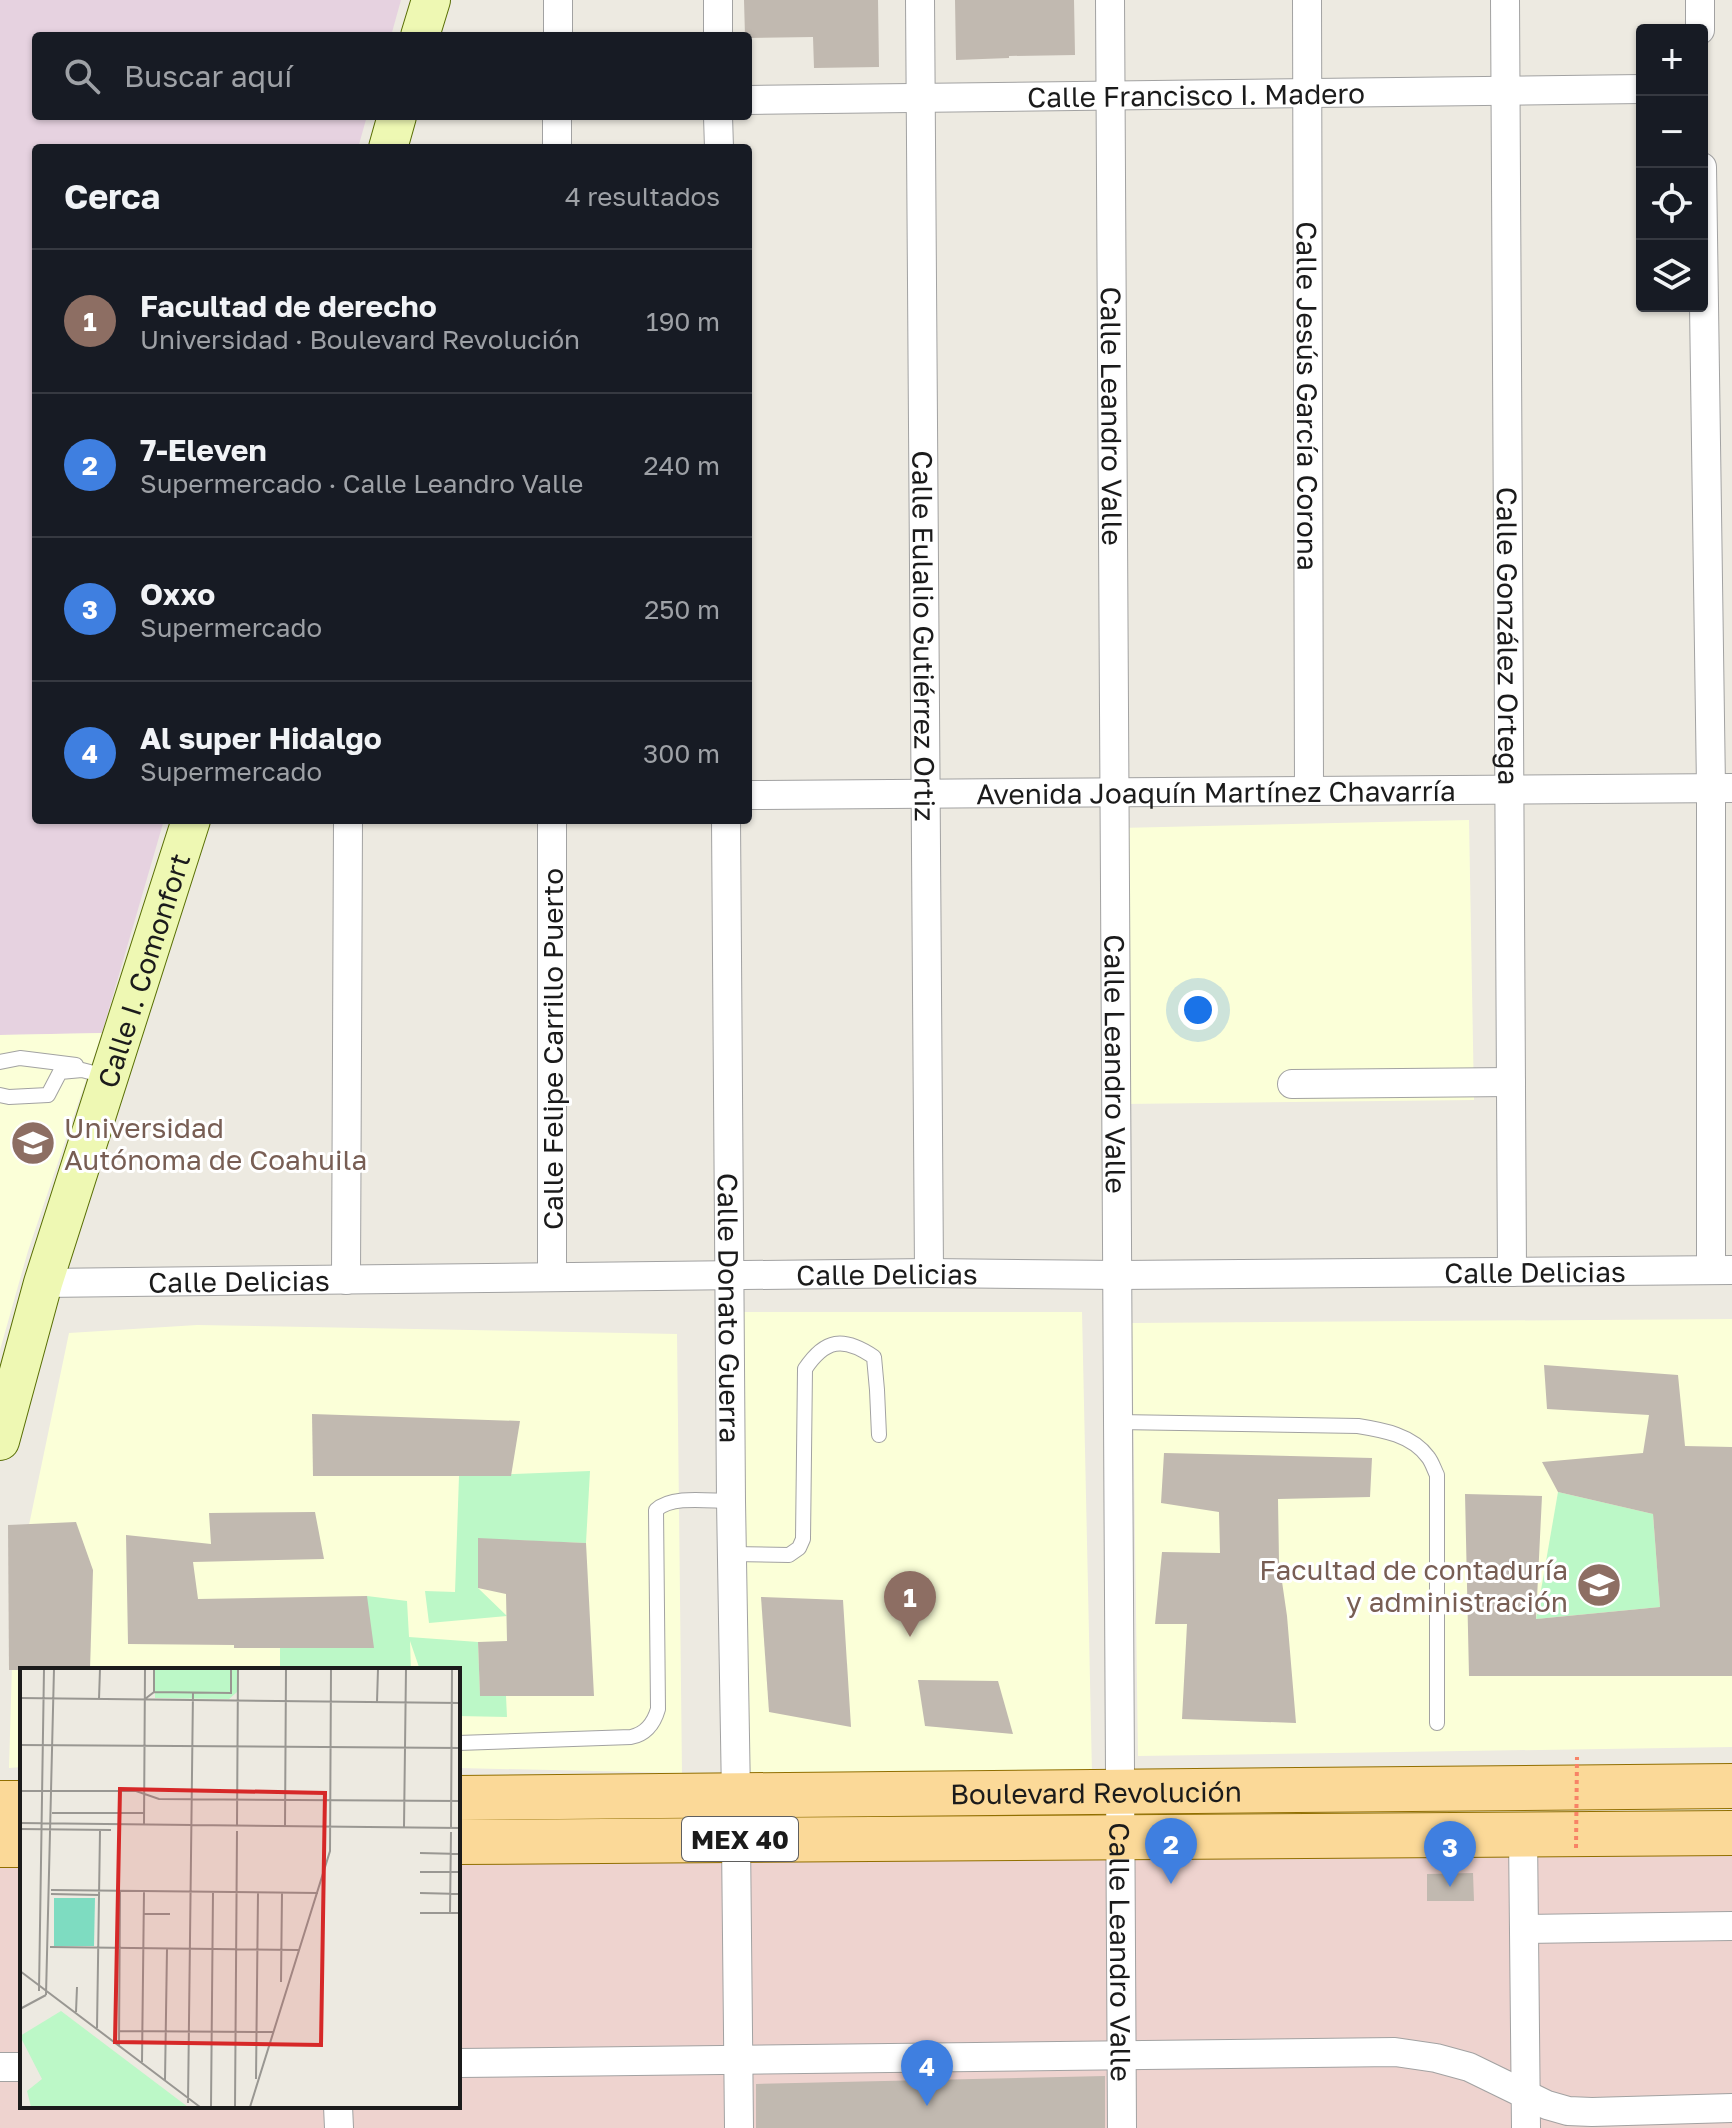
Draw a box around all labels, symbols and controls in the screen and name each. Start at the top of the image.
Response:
map controls [1636,24,1708,312]
button: + [1636,24,1708,96]
search box [32,32,752,120]
icon: search [60,54,104,98]
text: Buscar aquí [124,58,292,94]
street label: Calle Francisco I. Madero [1027,76,1365,113]
button: − [1636,96,1708,168]
button: locate [1636,168,1708,240]
text: Cerca [64,176,160,216]
text: 4 resultados [565,181,720,212]
street label: Calle Jesús García Corona [1291,221,1325,571]
button: layers [1636,240,1708,312]
street label: Calle Leandro Valle [1095,286,1130,546]
text: Facultad de derecho [140,288,437,324]
text: 1 [83,306,97,337]
text: 190 m [646,306,720,337]
text: Universidad · Boulevard Revolución [140,324,580,355]
text: 7-Eleven [140,432,267,468]
text: 2 [82,450,98,481]
text: 240 m [643,450,720,481]
street label: Calle Eulalio Gutiérrez Ortiz [907,450,942,822]
text: Supermercado · Calle Leandro Valle [140,468,583,499]
street label: Calle González Ortega [1491,487,1526,785]
text: Oxxo [140,576,215,612]
text: 3 [82,594,98,625]
text: 250 m [644,594,720,625]
text: Supermercado [140,612,322,643]
text: Al super Hidalgo [140,720,382,756]
text: 4 [82,738,98,769]
text: 300 m [643,738,720,769]
text: Supermercado [140,756,322,787]
street label: Avenida Joaquín Martínez Chavarría [976,773,1456,810]
street label: Calle I. Comonfort [90,849,196,1092]
street label: Calle Felipe Carrillo Puerto [536,868,569,1230]
street label: Calle Leandro Valle [1099,934,1133,1194]
your location [1178,990,1218,1030]
place label: Universidad Autónoma de Coahuila [64,1111,367,1176]
school or university icon: Universidad Autónoma de Coahuila [9,1119,57,1167]
street label: Calle Donato Guerra [712,1173,747,1443]
street label: Calle Delicias [1444,1254,1626,1289]
street label: Calle Delicias [796,1256,978,1291]
street label: Calle Delicias [148,1263,330,1298]
place label: Facultad de contaduría y administración [1259,1553,1568,1618]
school or university icon: Facultad de contaduría y administración [1575,1561,1623,1609]
pin: 1 [884,1571,936,1637]
inset map [20,1668,460,2108]
street label: Boulevard Revolución [950,1774,1242,1810]
road number: MEX 40 [682,1817,798,1861]
pin: 2 [1145,1818,1197,1884]
pin: 3 [1424,1821,1476,1887]
street label: Calle Leandro Valle [1104,1822,1138,2082]
pin: 4 [901,2040,953,2106]

